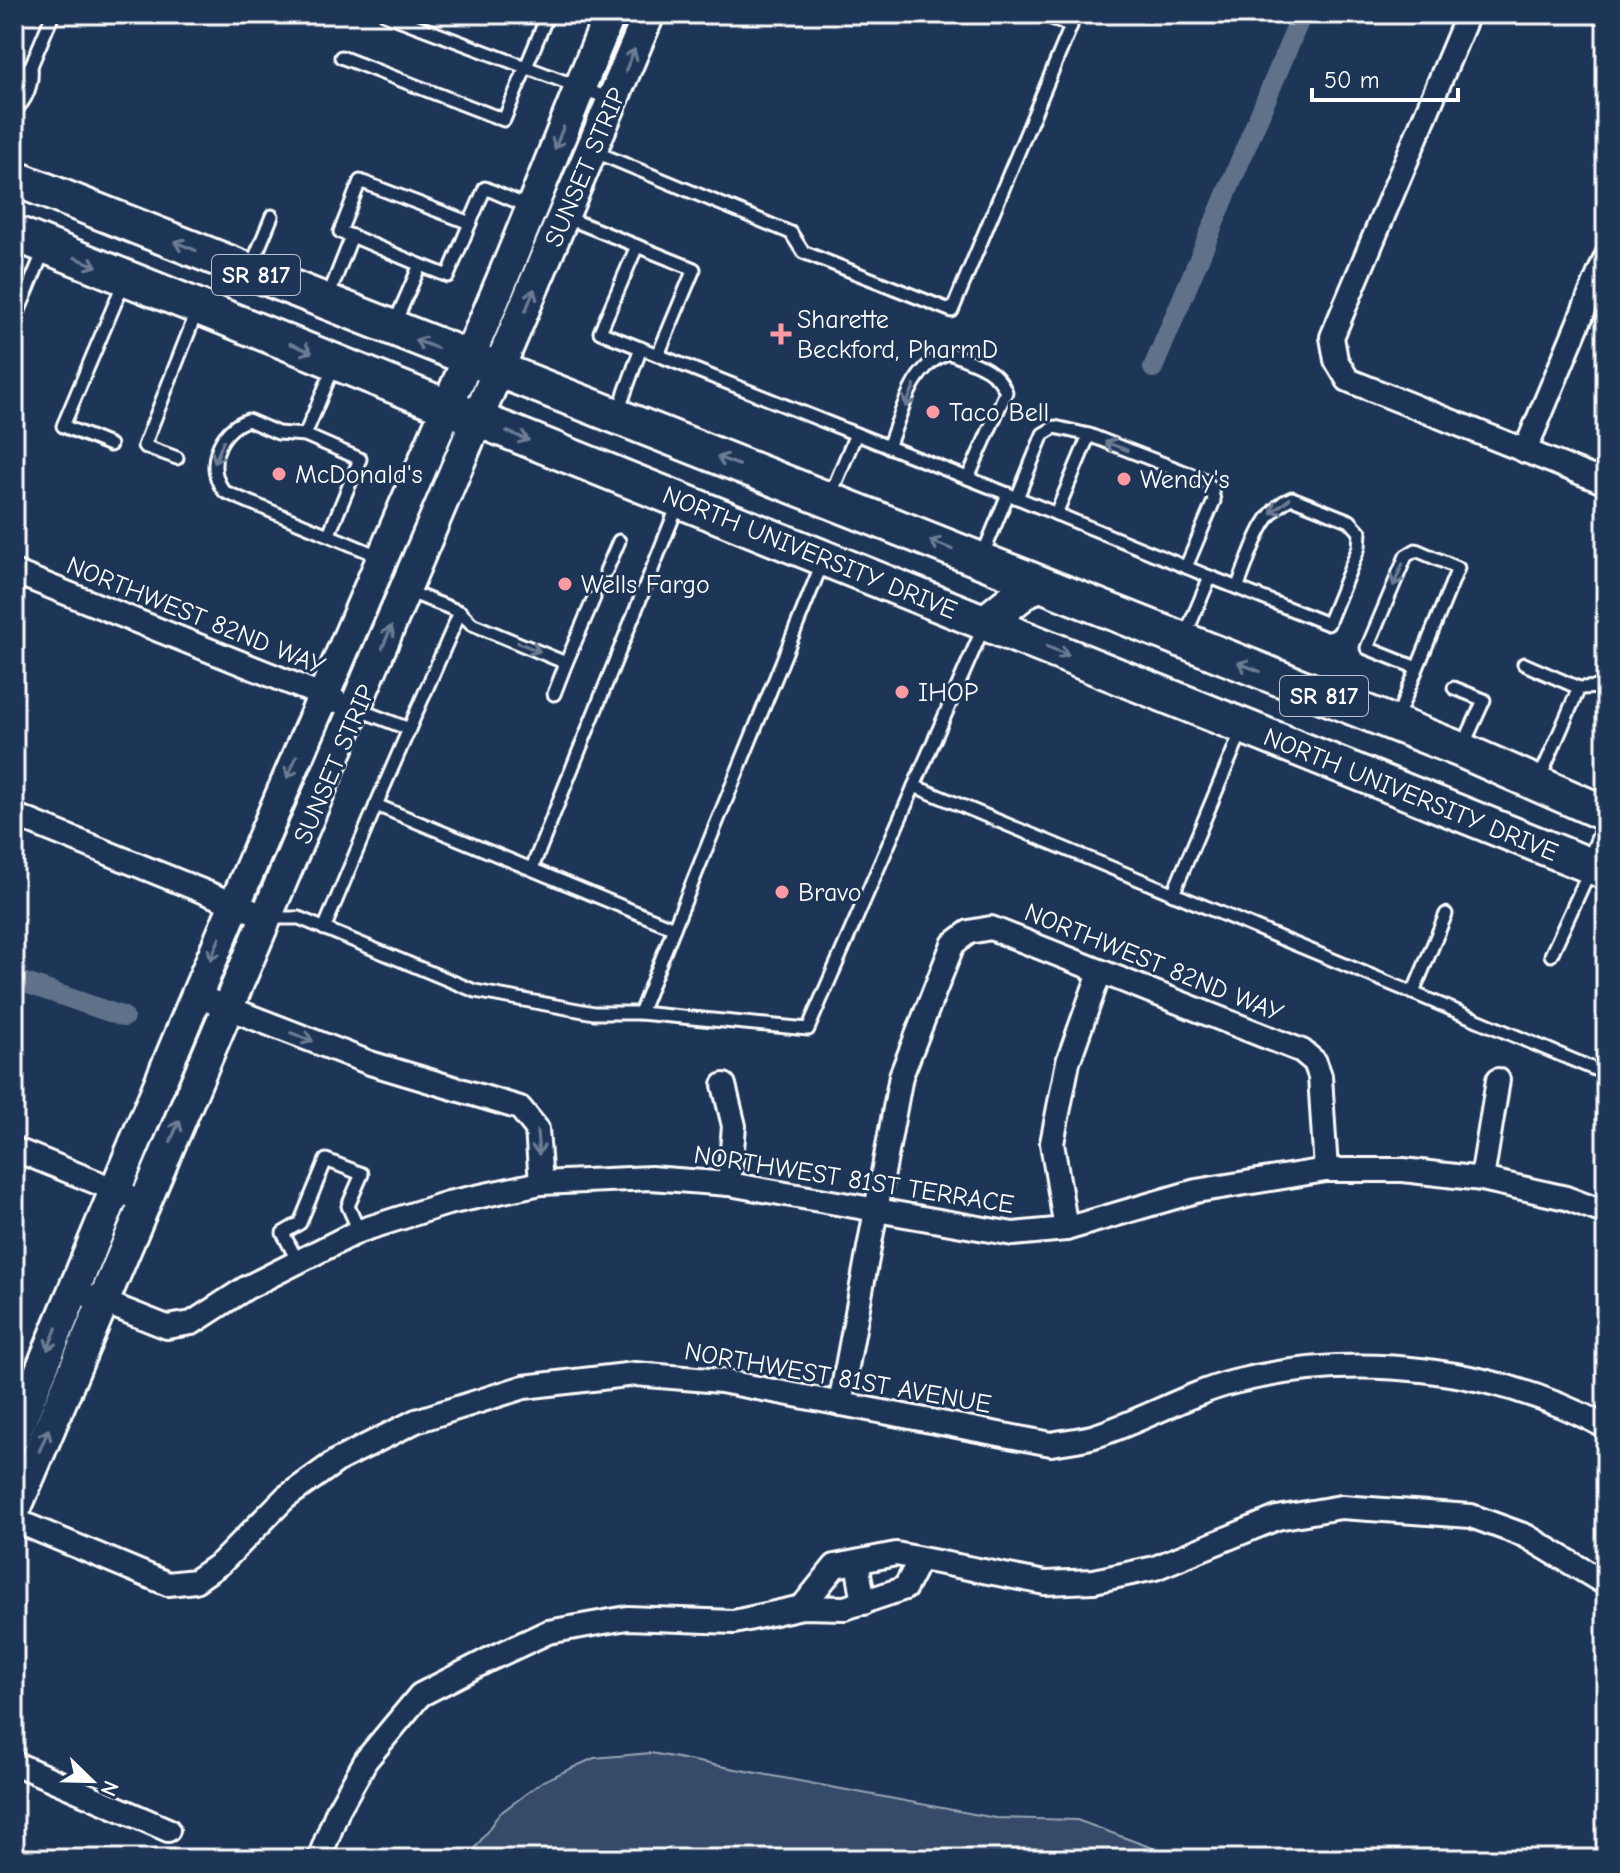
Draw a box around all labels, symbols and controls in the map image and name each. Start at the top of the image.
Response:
one-way arrow [623,49,638,73]
scale bar [1312,52,1458,102]
text: 50 m [1324,66,1380,94]
street label: SUNSET STRIP [539,83,633,251]
one-way arrow [551,125,566,150]
one-way arrow [173,238,198,253]
one-way arrow [73,255,98,270]
road number: SR 817 [212,255,300,295]
one-way arrow [524,289,538,313]
place label: Sharette Beckford, PharmD [797,305,998,365]
marker: Sharette Beckford, PharmD [772,325,790,343]
one-way arrow [414,335,439,350]
one-way arrow [288,342,313,356]
one-way arrow [901,383,916,408]
place label: Taco Bell [949,398,1049,428]
marker: Taco Bell [924,403,942,421]
one-way arrow [505,430,530,444]
one-way arrow [1105,438,1129,452]
one-way arrow [210,439,225,464]
one-way arrow [716,453,741,467]
place label: McDonald's [295,460,423,490]
marker: McDonald's [270,465,288,483]
place label: Wendy's [1140,465,1230,495]
marker: Wendy's [1115,470,1133,488]
street label: NORTH UNIVERSITY DRIVE [658,480,961,626]
one-way arrow [1270,497,1291,514]
one-way arrow [929,537,954,551]
street label: NORTHWEST 82ND WAY [62,550,330,682]
one-way arrow [1389,562,1404,587]
place label: Wells Fargo [581,570,710,600]
marker: Wells Fargo [556,575,574,593]
one-way arrow [381,625,396,650]
one-way arrow [516,641,541,656]
one-way arrow [1045,645,1070,659]
one-way arrow [1237,658,1262,673]
road number: SR 817 [1280,676,1368,716]
place label: IHOP [918,678,978,708]
street label: SUNSET STRIP [288,680,382,848]
marker: IHOP [893,683,911,701]
street label: NORTH UNIVERSITY DRIVE [1259,722,1562,868]
one-way arrow [283,754,298,779]
place label: Bravo [798,878,861,908]
marker: Bravo [773,883,791,901]
street label: NORTHWEST 82ND WAY [1020,897,1288,1029]
one-way arrow [206,937,221,961]
one-way arrow [289,1031,314,1045]
one-way arrow [169,1119,183,1144]
one-way arrow [530,1129,545,1156]
street label: NORTHWEST 81ST TERRACE [692,1140,1016,1220]
one-way arrow [43,1326,58,1351]
street label: NORTHWEST 81ST AVENUE [682,1336,994,1420]
one-way arrow [38,1428,53,1453]
north arrow [52,1741,132,1821]
text: N [95,1777,124,1800]

